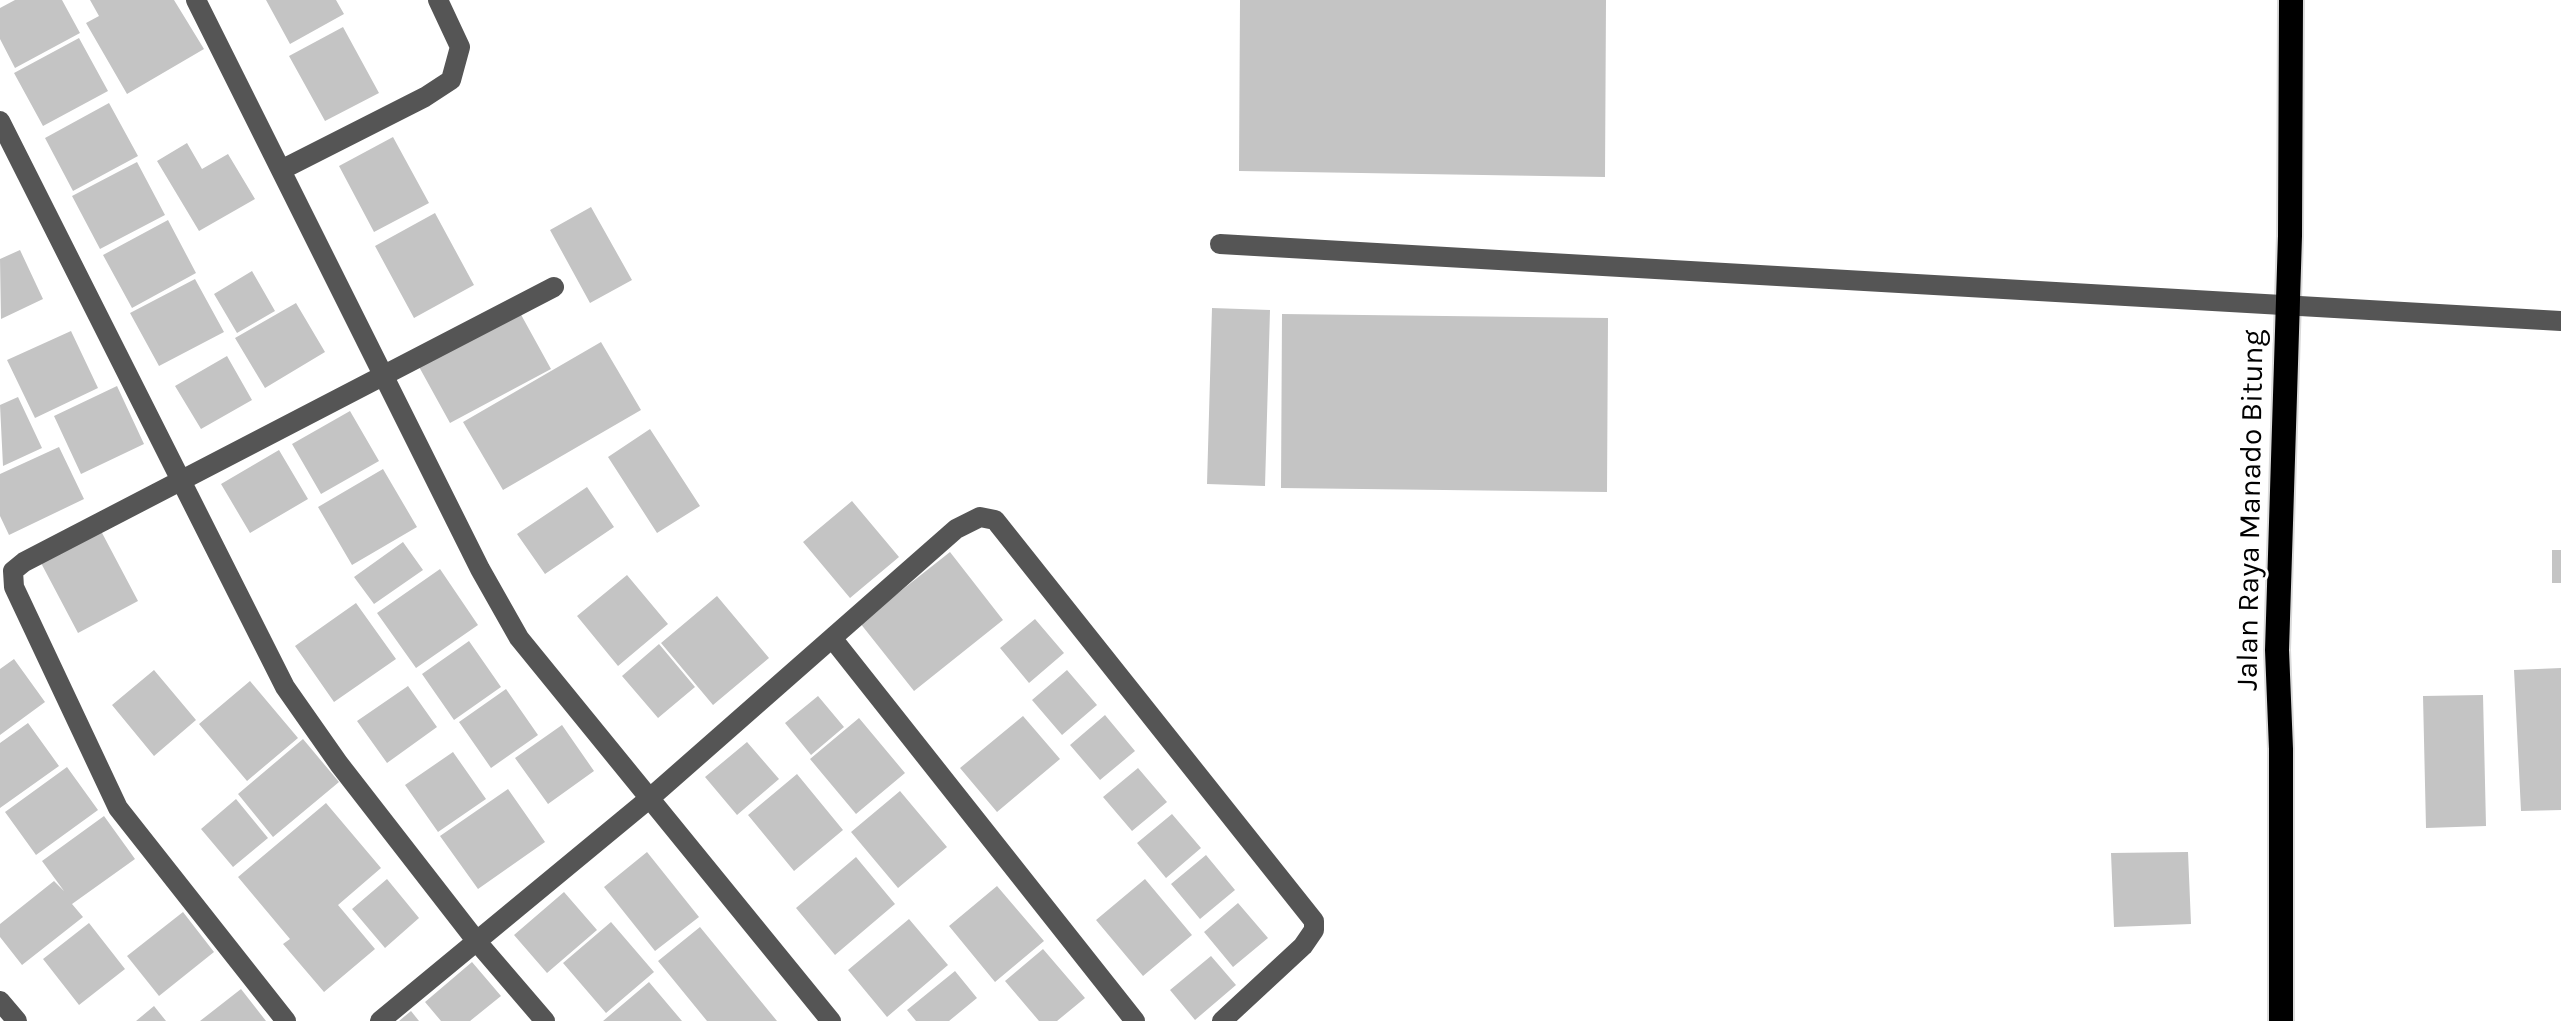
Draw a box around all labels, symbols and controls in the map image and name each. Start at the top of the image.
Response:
street label: Jalan Raya Manado Bitung [2230,329,2272,691]

